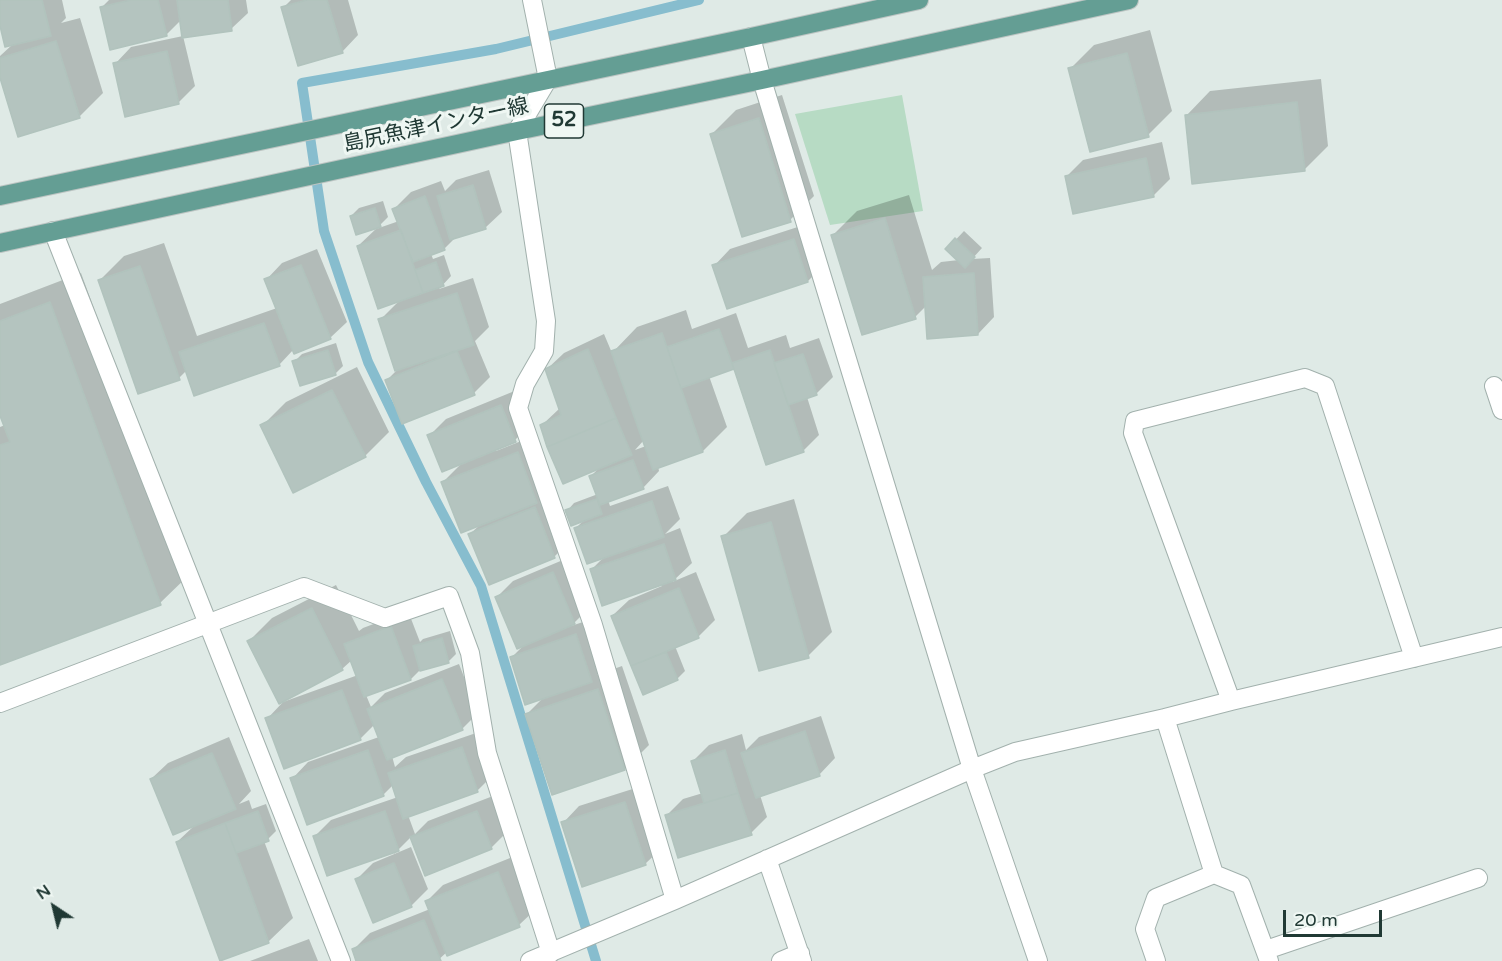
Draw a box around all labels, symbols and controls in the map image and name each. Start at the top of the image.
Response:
street label: 島尻魚津インター線 [341,94,531,158]
road number: 52 [544,104,584,138]
north arrow [24,877,84,937]
text: N [33,880,55,904]
scale bar [1286,898,1385,936]
text: 20 m [1294,909,1338,931]

